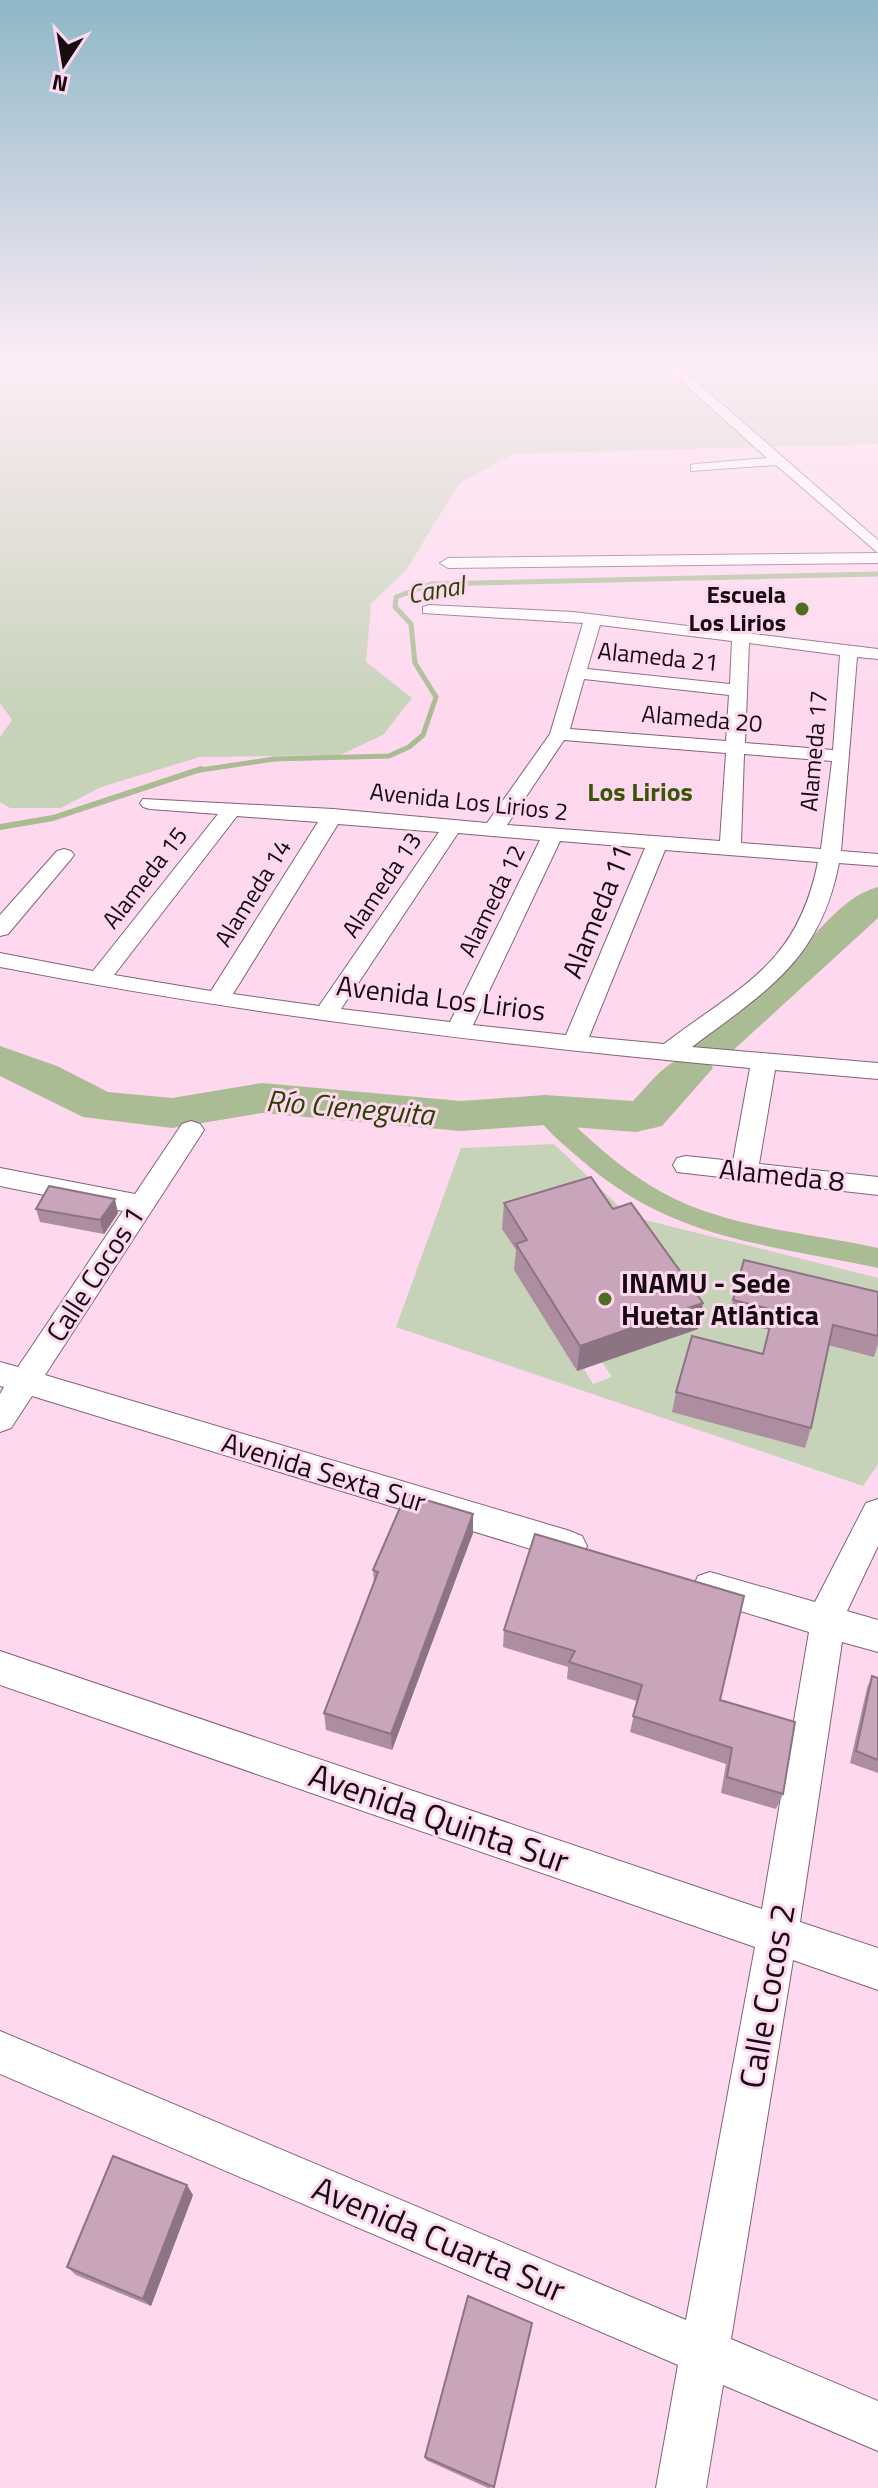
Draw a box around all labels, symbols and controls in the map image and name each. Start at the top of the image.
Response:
north arrow [24,24,104,104]
text: N [49,65,71,102]
water label: Canal [404,565,471,614]
place label: Escuela Los Lirios [689,576,786,640]
marker: Escuela Los Lirios [793,600,811,618]
street label: Alameda 21 [596,632,720,680]
street label: Alameda 17 [790,689,836,813]
street label: Alameda 20 [640,695,764,741]
district label: Los Lirios [587,772,693,811]
street label: Avenida Los Lirios 2 [368,773,570,829]
street label: Alameda 15 [93,819,196,936]
street label: Alameda 13 [332,824,430,945]
street label: Alameda 14 [205,832,299,953]
street label: Alameda 11 [550,837,643,984]
street label: Alameda 12 [448,838,534,963]
street label: Avenida Los Lirios [334,963,548,1032]
water label: Río Cieneguita [264,1077,438,1137]
street label: Alameda 8 [717,1147,847,1202]
street label: Calle Cocos 1 [35,1197,155,1350]
place label: INAMU - Sede Huetar Atlántica [621,1261,819,1336]
marker: INAMU - Sede Huetar Atlántica [596,1290,614,1308]
street label: Avenida Sexta Sur [217,1420,432,1523]
street label: Avenida Quinta Sur [302,1748,577,1886]
street label: Calle Cocos 2 [724,1899,808,2092]
street label: Avenida Cuarta Sur [305,2161,574,2315]

